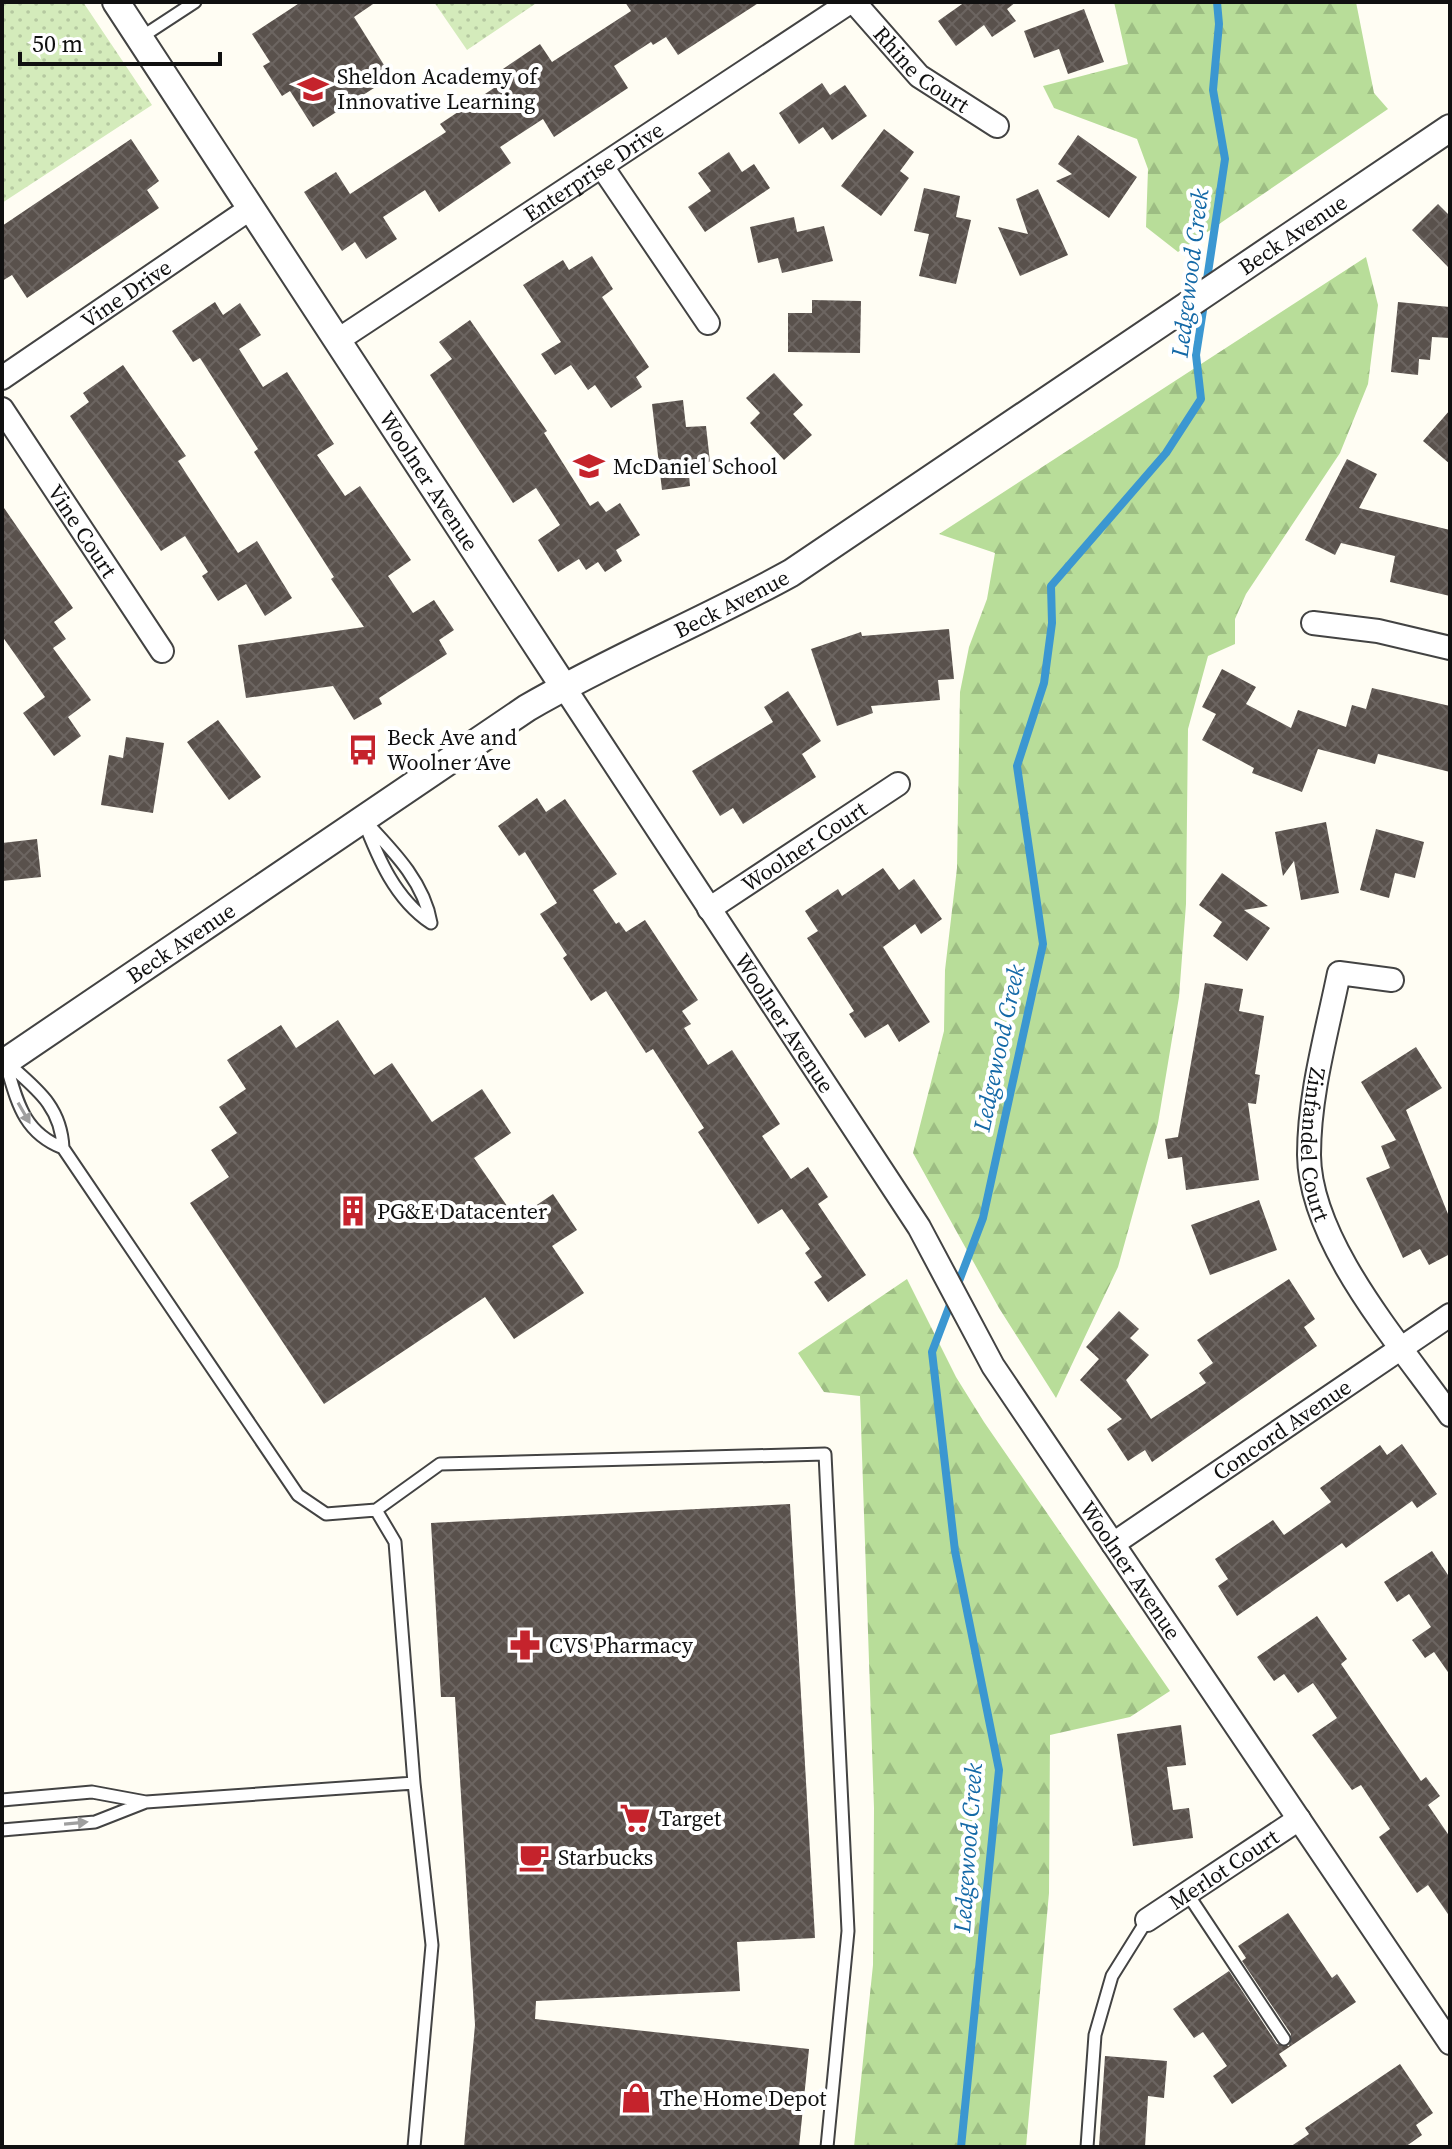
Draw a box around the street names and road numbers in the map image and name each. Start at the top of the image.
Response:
street label: Rhine Court [867,19,976,120]
street label: Enterprise Drive [518,114,669,229]
street label: Beck Avenue [1232,187,1353,282]
street label: Vine Drive [75,252,177,335]
street label: Woolner Avenue [372,405,486,556]
street label: Vine Court [41,478,125,584]
street label: Beck Avenue [669,562,794,645]
street label: Woolner Court [736,793,873,899]
street label: Beck Avenue [121,895,241,990]
street label: Woolner Avenue [728,947,842,1099]
street label: Zinfandel Court [1294,1065,1338,1226]
street label: Concord Avenue [1207,1372,1357,1487]
street label: Woolner Avenue [1073,1495,1188,1645]
street label: Merlot Court [1163,1821,1285,1916]

